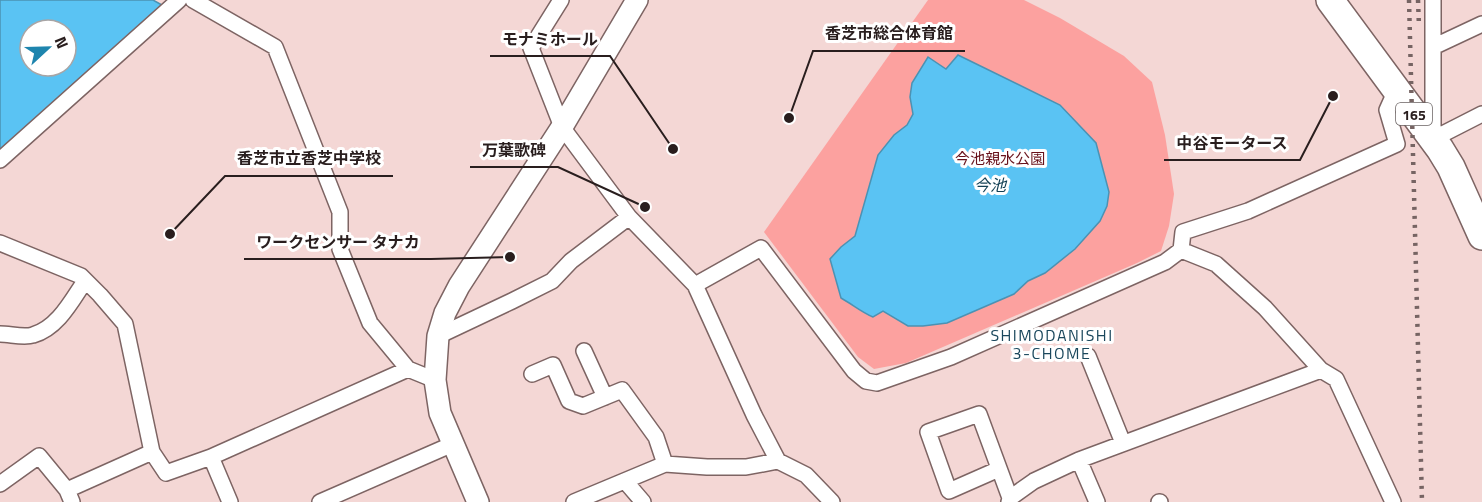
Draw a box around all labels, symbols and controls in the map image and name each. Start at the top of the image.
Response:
callout: 香芝市総合体育館 [813,17,965,51]
north arrow [18,18,78,78]
text: 香芝市総合体育館 [825,21,953,45]
callout: モナミホール [490,22,610,56]
text: モナミホール [502,27,598,51]
text: N [49,33,75,52]
road number: 165 [1396,103,1432,125]
callout: 中谷モータース [1164,126,1300,160]
text: 中谷モータース [1176,131,1288,155]
callout: 万葉歌碑 [470,133,558,167]
text: 万葉歌碑 [482,138,546,162]
callout: 香芝市立香芝中学校 [225,142,393,176]
text: 香芝市立香芝中学校 [237,146,381,170]
park label: 今池親水公園 [955,147,1045,170]
water label: 今池 [974,173,1008,197]
callout: ワークセンサー タナカ [244,225,431,259]
text: ワークセンサー タナカ [256,230,420,254]
district label: SHIMODANISHI 3-CHOME [990,323,1114,365]

